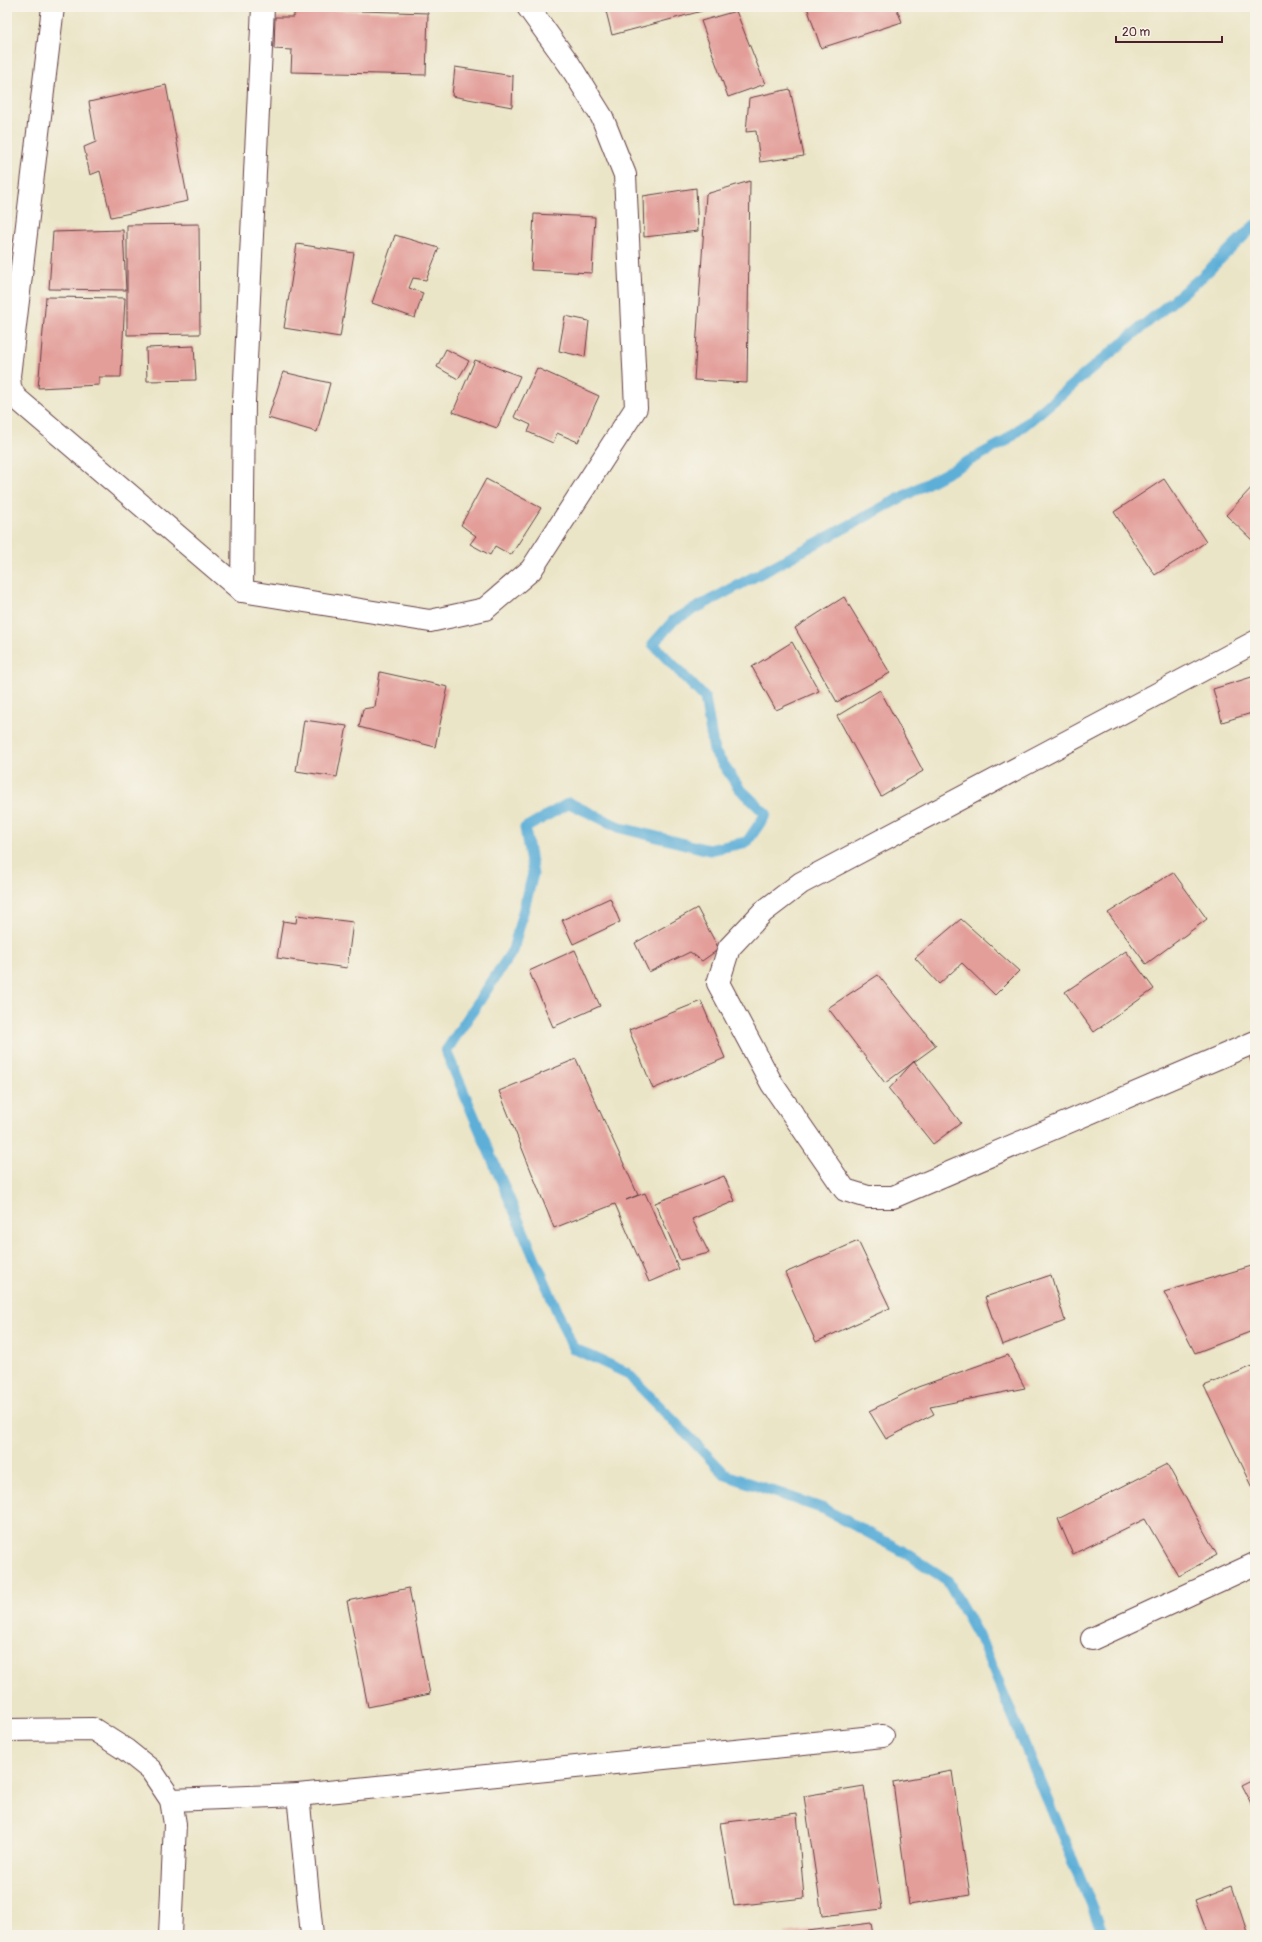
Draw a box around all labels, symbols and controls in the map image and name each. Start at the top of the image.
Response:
scale bar [1116,18,1222,44]
text: 20 m [1122,25,1151,40]

